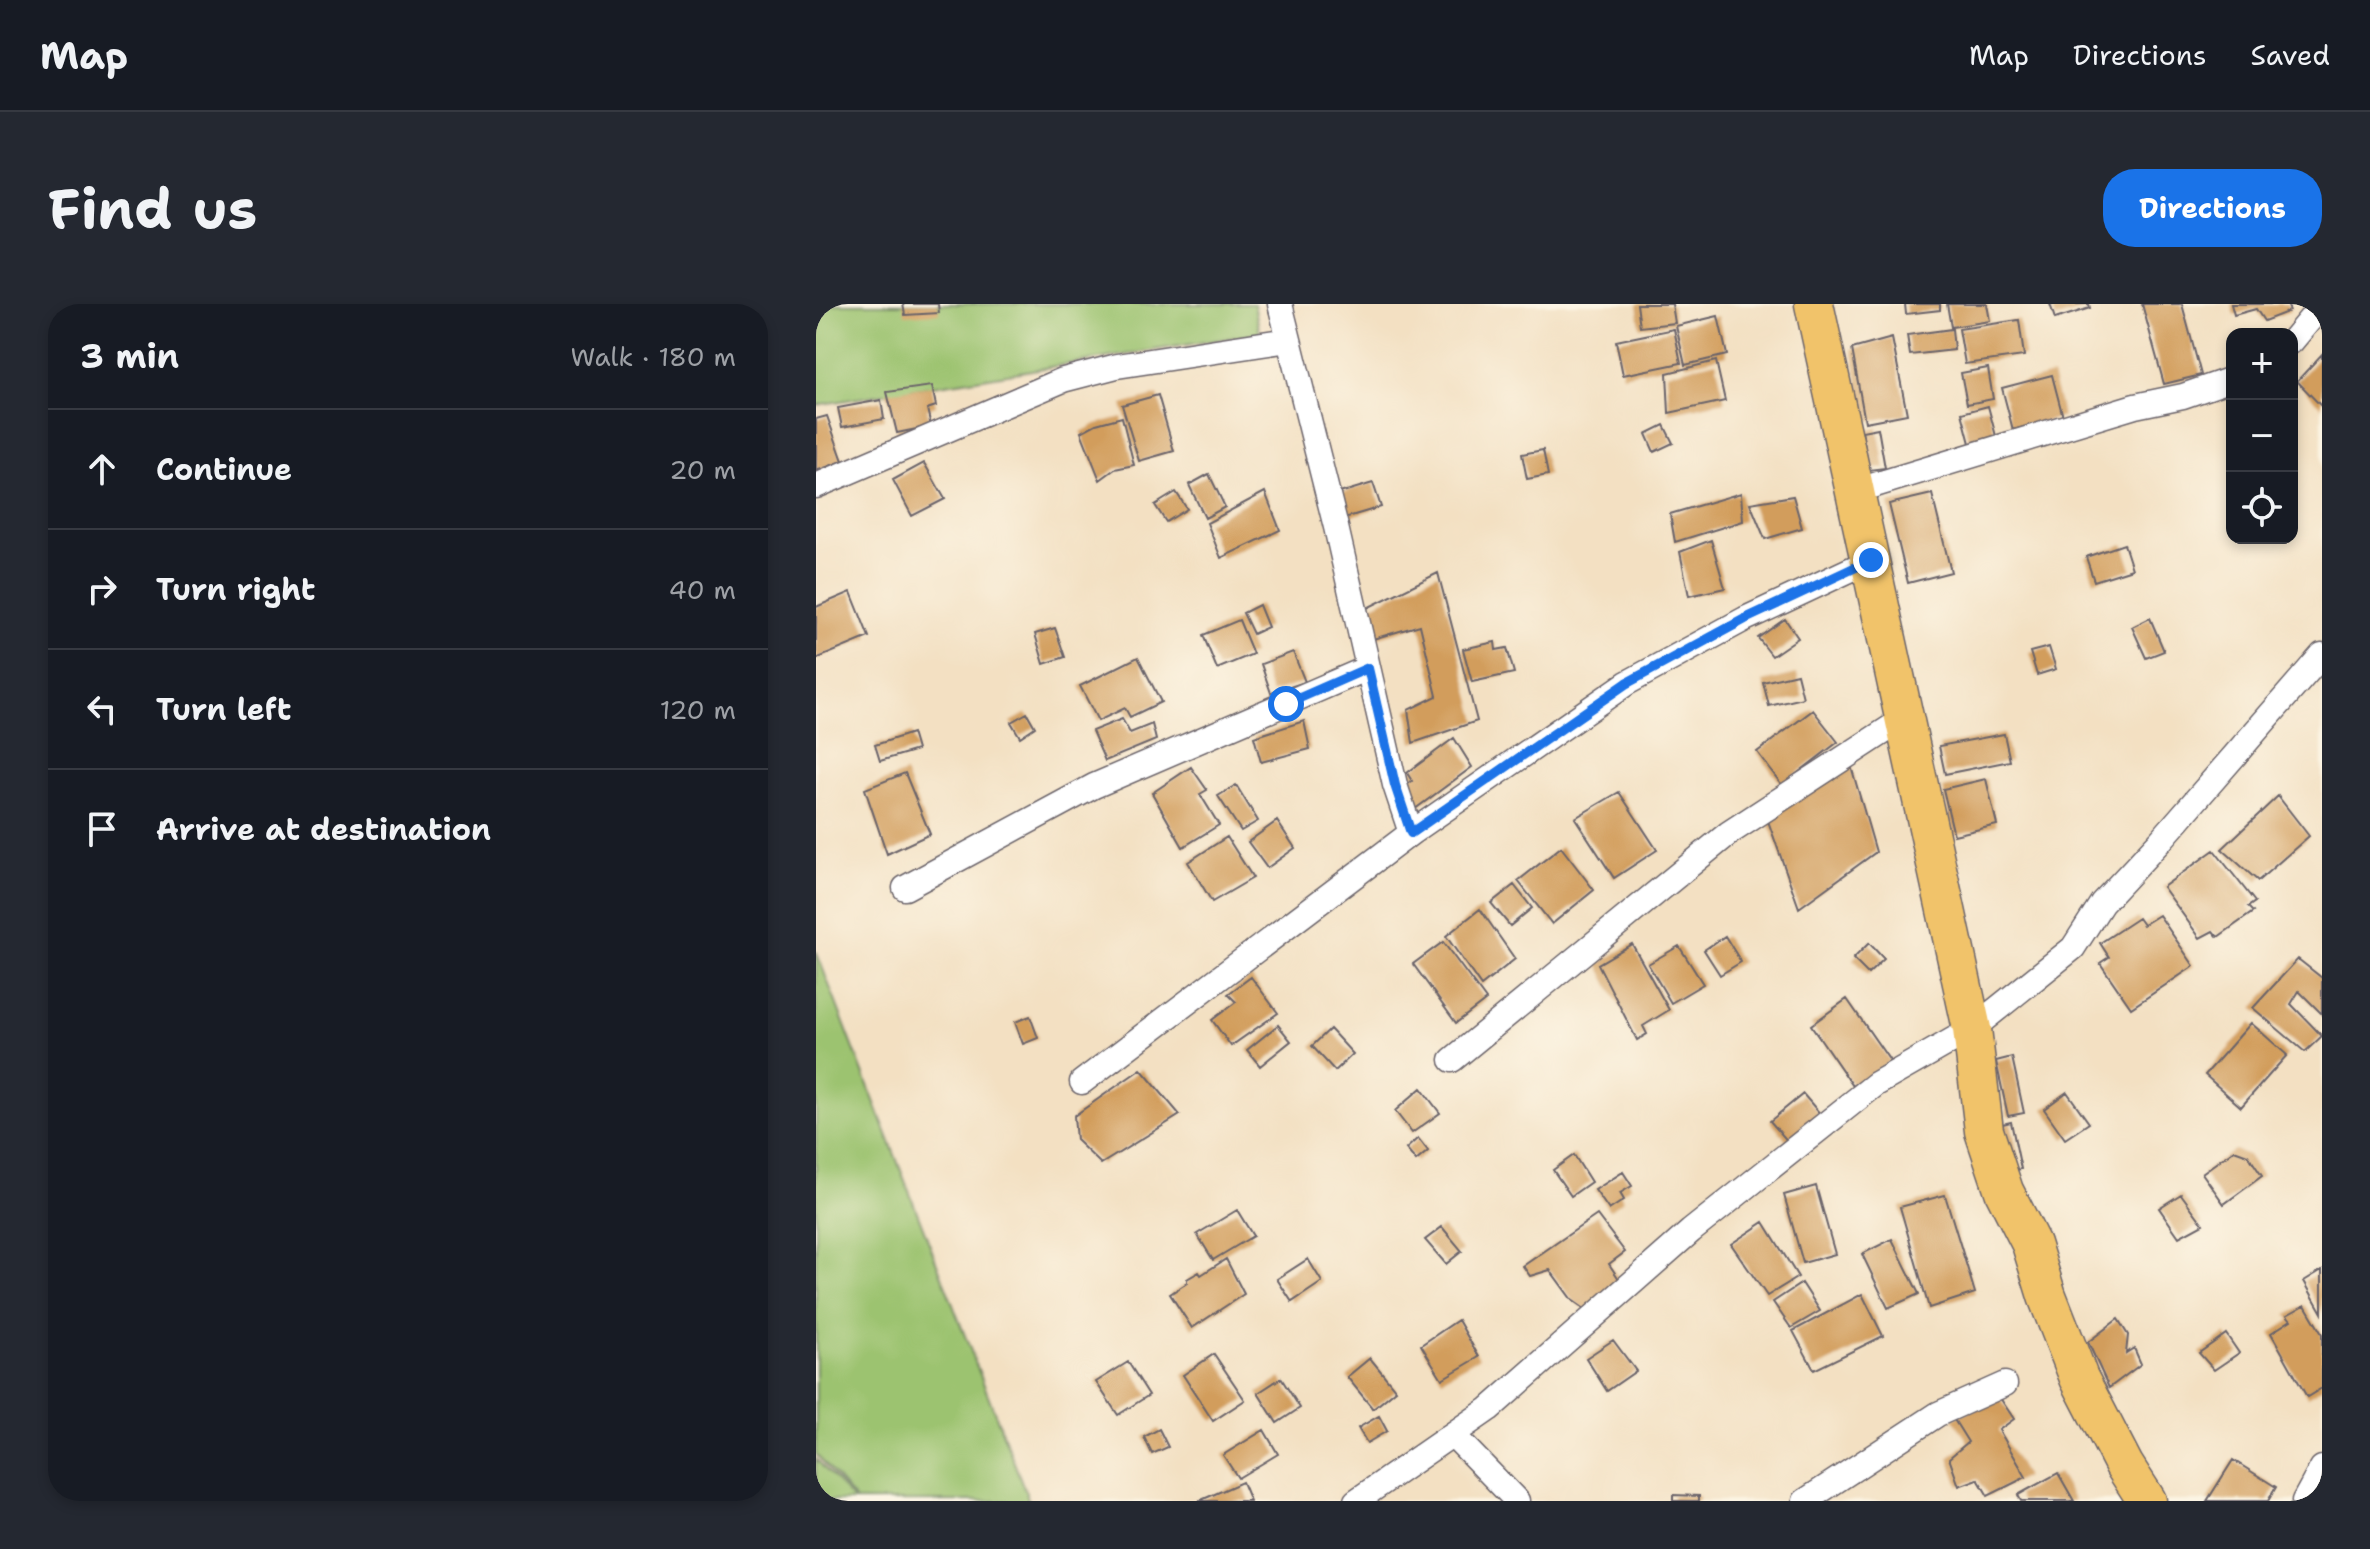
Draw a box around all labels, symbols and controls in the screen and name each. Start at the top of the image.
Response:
text: Map [40,30,128,81]
text: Map [1969,36,2029,74]
text: Directions [2073,36,2207,74]
text: Saved [2251,36,2330,74]
button: Directions [2103,169,2322,247]
text: Find us [48,171,257,246]
map controls [2226,328,2298,544]
button: + [2226,328,2298,400]
text: 3 min [80,333,179,379]
text: Walk · 180 m [571,339,736,374]
button: − [2226,400,2298,472]
icon: ahead [80,447,124,491]
text: Continue [156,449,292,490]
text: 20 m [669,452,736,487]
button: locate [2226,472,2298,544]
route end [1853,542,1889,578]
icon: right [80,567,124,611]
text: Turn right [156,569,315,610]
text: 40 m [669,572,736,607]
route start [1268,686,1304,722]
icon: left [80,687,124,731]
text: Turn left [156,689,291,730]
text: 120 m [660,692,736,727]
icon: arrive [80,807,124,851]
text: Arrive at destination [156,809,491,850]

